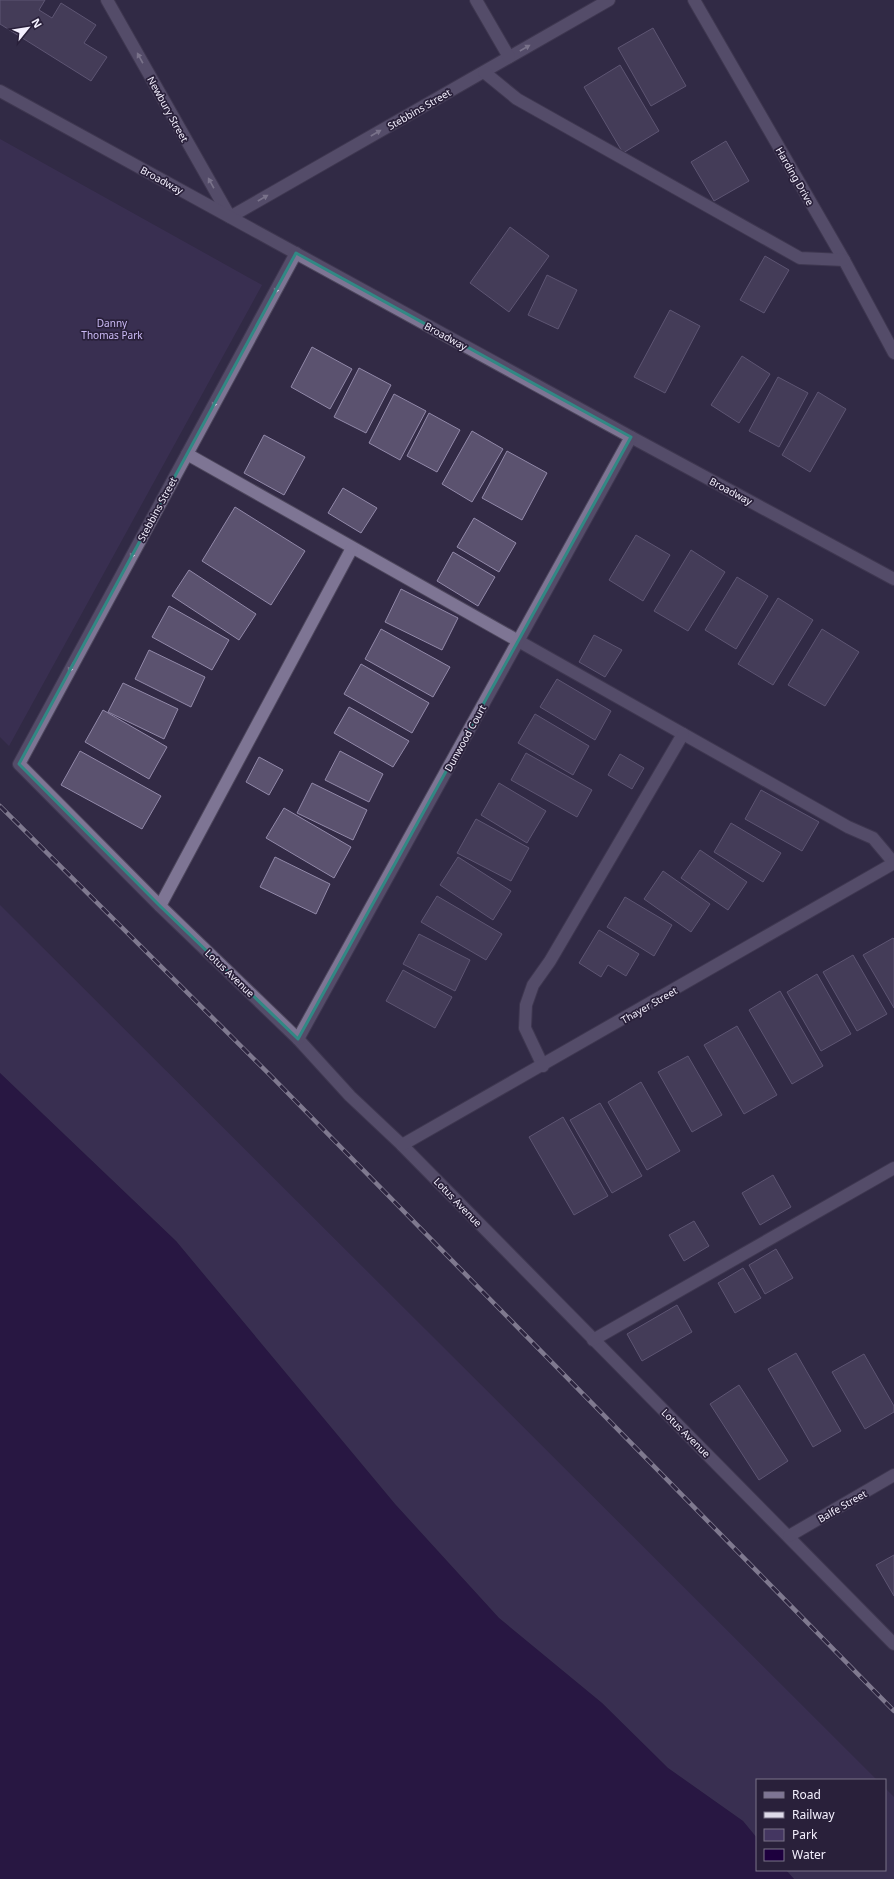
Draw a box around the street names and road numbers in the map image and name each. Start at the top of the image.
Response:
street label: Newbury Street [144,74,192,145]
street label: Stebbins Street [385,85,454,133]
street label: Harding Drive [773,144,818,208]
street label: Broadway [138,163,187,198]
street label: Broadway [422,319,471,354]
street label: Stebbins Street [134,474,180,544]
street label: Broadway [707,474,756,509]
street label: Dunwood Court [441,702,489,774]
street label: Lotus Avenue [202,946,258,1000]
street label: Thayer Street [618,983,680,1027]
street label: Lotus Avenue [431,1174,485,1230]
street label: Lotus Avenue [659,1406,714,1461]
street label: Balfe Street [815,1486,869,1526]

